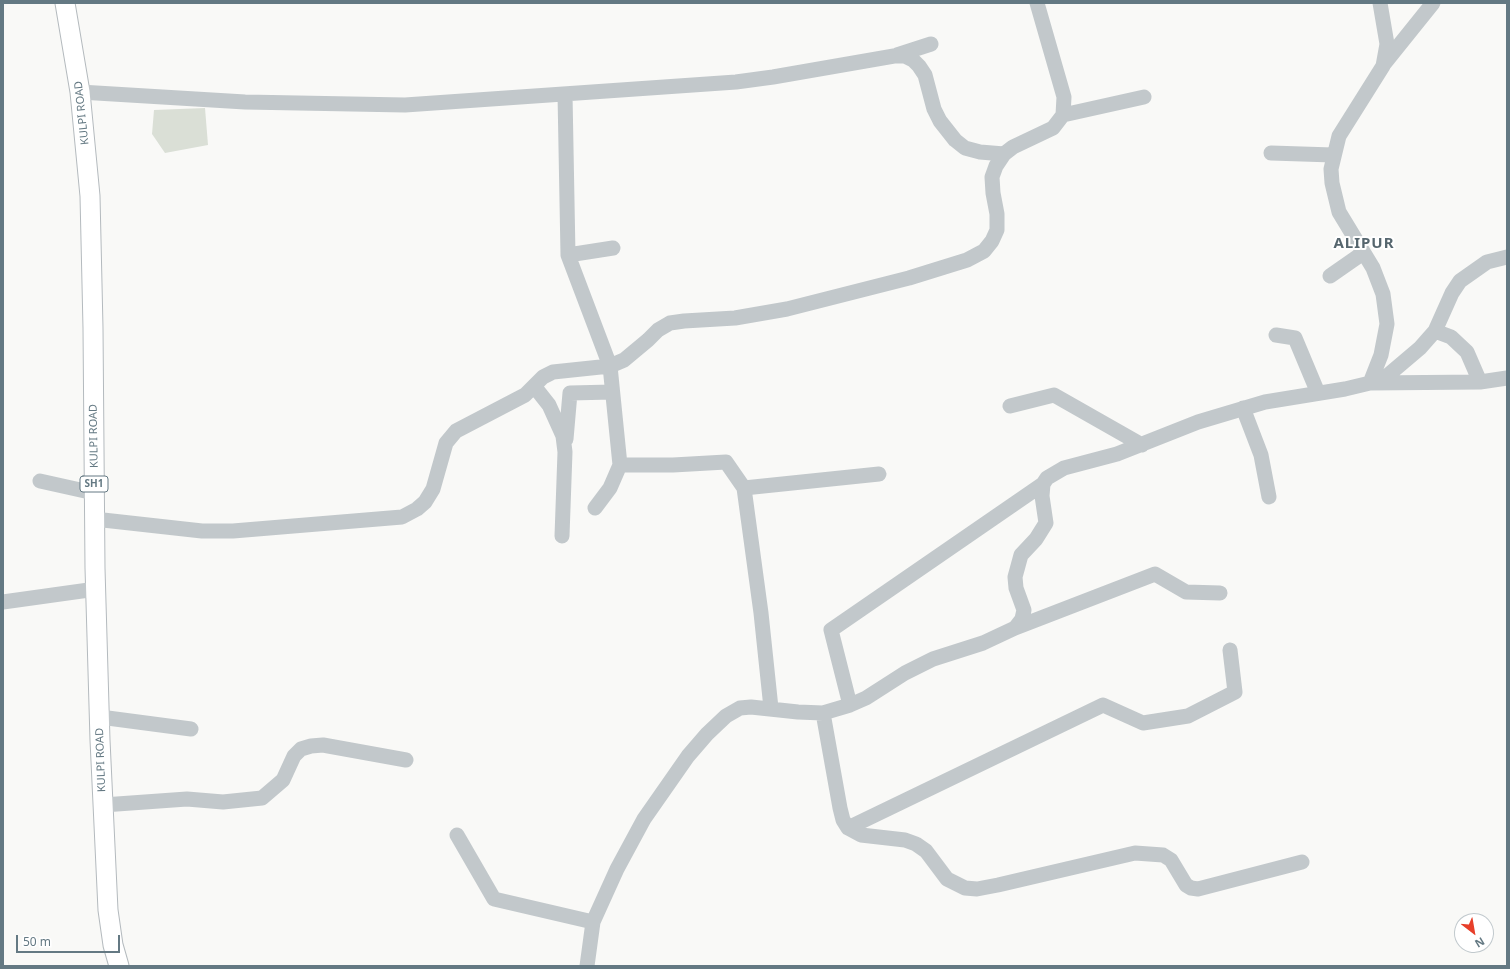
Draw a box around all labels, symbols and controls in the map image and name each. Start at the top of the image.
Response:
street label: KULPI ROAD [72,80,92,146]
district label: ALIPUR [1333,235,1395,253]
street label: KULPI ROAD [87,404,101,468]
road number: SH1 [80,476,108,492]
street label: KULPI ROAD [93,728,109,792]
north arrow [1454,913,1494,953]
scale bar [18,927,122,953]
text: 50 m [23,933,51,950]
text: N [1472,934,1488,952]

